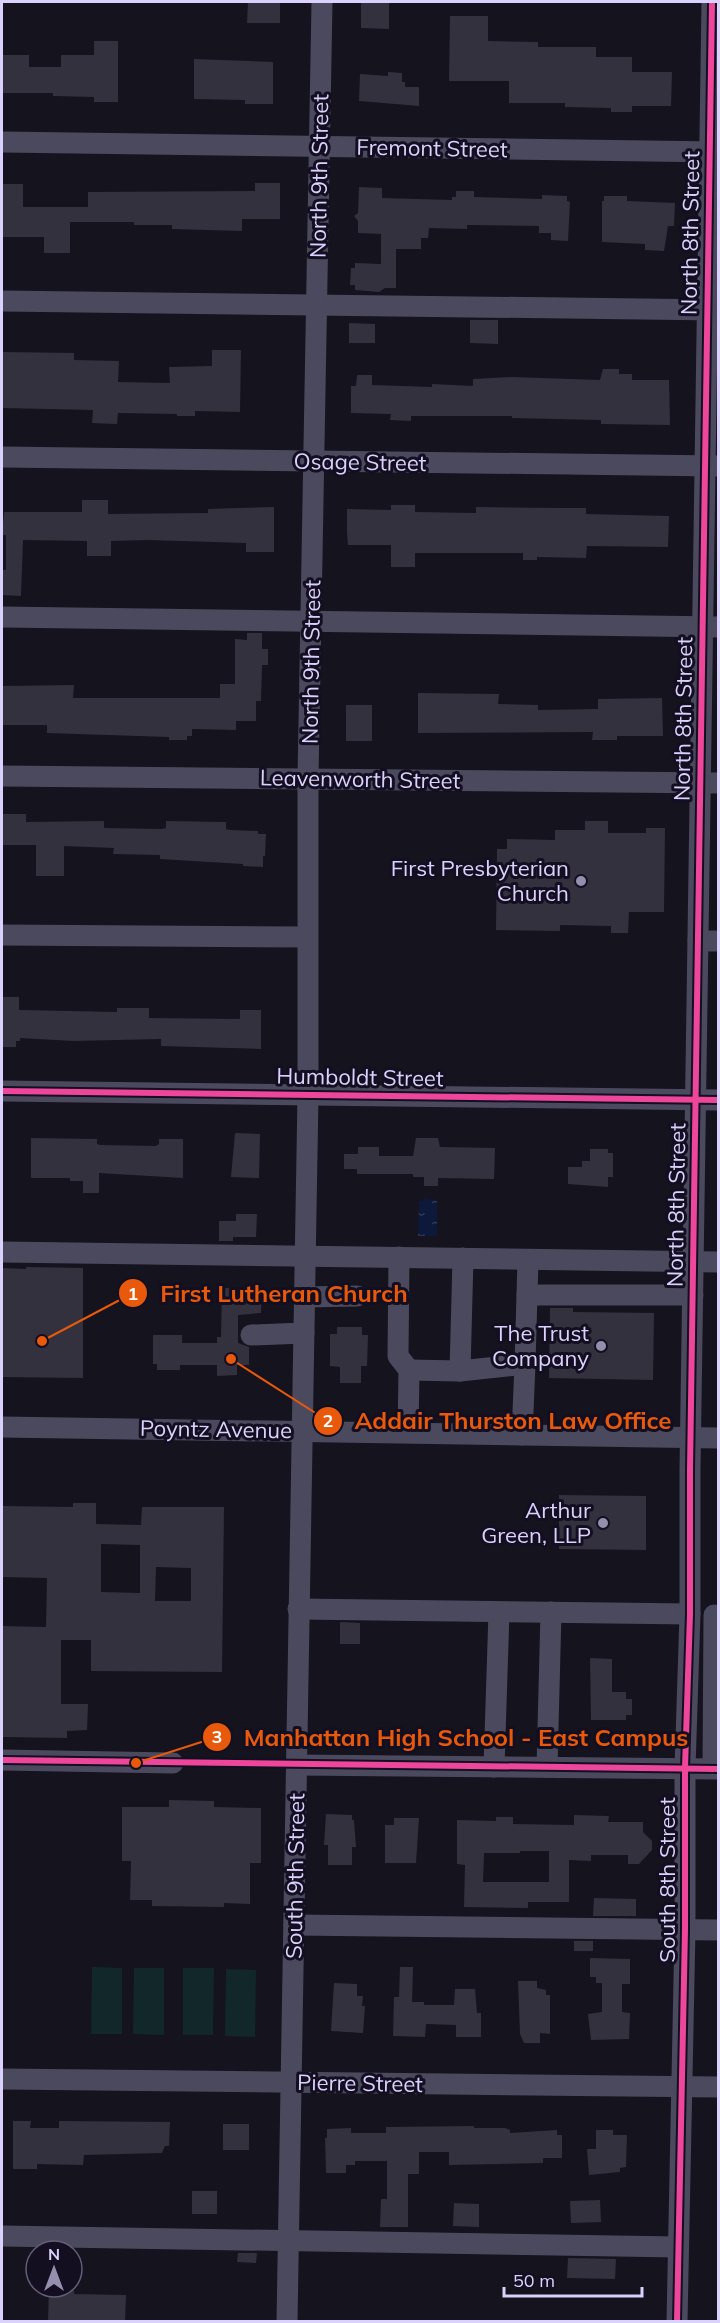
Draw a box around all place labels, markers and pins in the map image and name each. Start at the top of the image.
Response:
place label: First Presbyterian Church [391,854,569,907]
marker: First Presbyterian Church [574,874,588,888]
callout: First Lutheran Church [118,1272,420,1314]
place label: The Trust Company [492,1319,589,1372]
marker: The Trust Company [594,1339,608,1353]
callout: Addair Thurston Law Office [313,1400,684,1442]
place label: Arthur Green, LLP [481,1496,591,1549]
marker: Arthur Green, LLP [596,1516,610,1530]
callout: Manhattan High School - East Campus [202,1716,701,1758]

